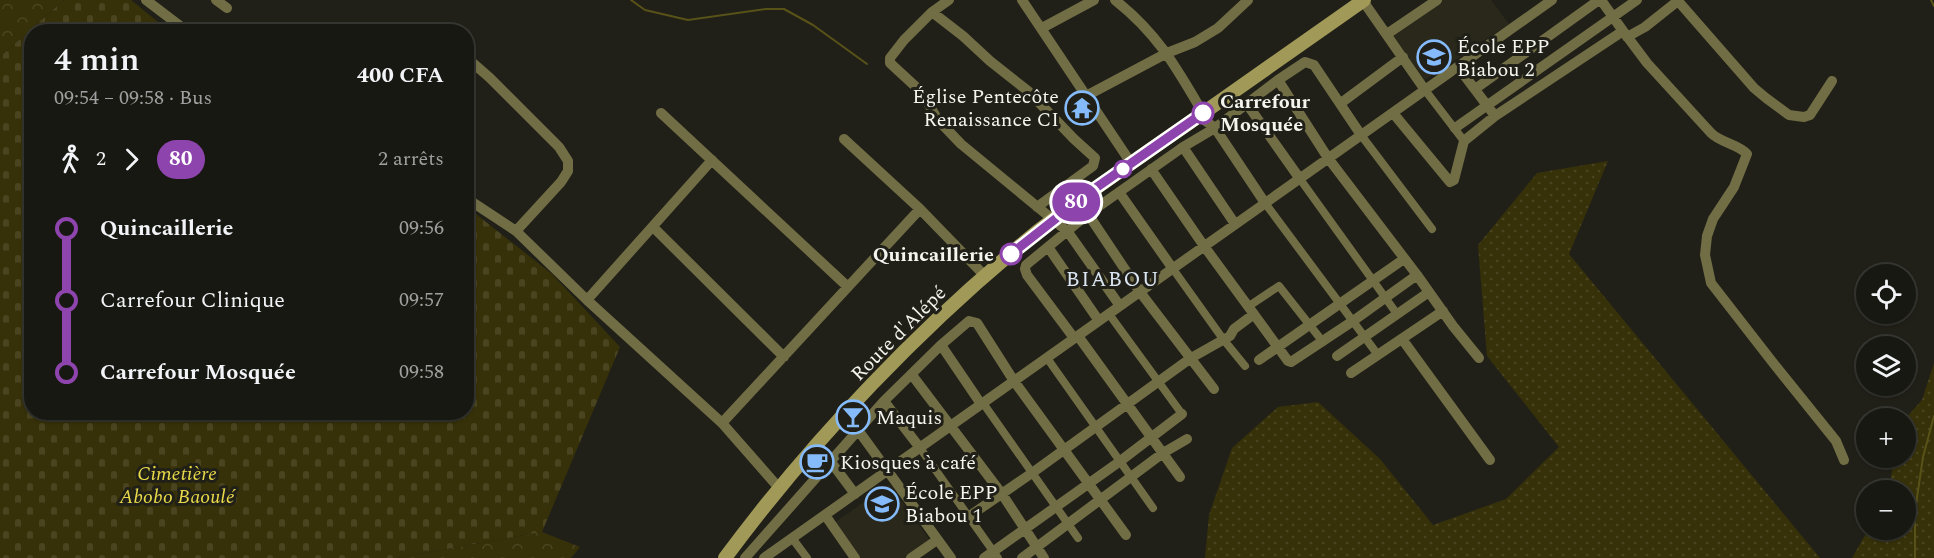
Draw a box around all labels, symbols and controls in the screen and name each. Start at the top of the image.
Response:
place label: École EPP Biabou 2 [1457,32,1550,85]
text: 4 min [54,35,140,85]
school or university icon: École EPP Biabou 2 [1416,39,1452,75]
text: 400 CFA [357,59,444,92]
place label: Église Pentecôte Renaissance CI [912,82,1059,135]
text: 09:54 – 09:58 · Bus [54,83,212,113]
place label: Carrefour Mosquée [1220,87,1310,140]
temple icon: Église Pentecôte Renaissance CI [1064,90,1100,126]
marker: Carrefour Mosquée [1192,102,1214,124]
icon: walk [54,143,87,176]
icon: forward [115,143,148,176]
text: 80 [169,143,193,175]
text: 2 [96,144,106,174]
text: 2 arrêts [378,144,444,174]
unlabelled marker [1114,160,1132,178]
line badge: 80 [1049,182,1103,222]
text: 80 [1064,186,1088,218]
text: Quincaillerie [100,212,233,245]
text: 09:56 [399,213,444,243]
place label: Quincaillerie [873,240,994,270]
marker: Quincaillerie [1000,243,1022,265]
district label: BIABOU [1066,264,1160,296]
map controls [1856,264,1916,540]
button: locate [1856,264,1916,324]
street label: Route d'Alépé [844,279,954,388]
text: Carrefour Clinique [100,284,285,317]
text: 09:57 [399,285,444,315]
button: layers [1856,336,1916,396]
text: Carrefour Mosquée [100,356,296,389]
text: 09:58 [399,357,444,387]
bar icon: Maquis [835,399,871,435]
place label: Maquis [876,403,942,433]
button: + [1856,408,1916,468]
cafe icon: Kiosques à café [799,444,835,480]
place label: Kiosques à café [840,448,976,478]
park label: Cimetière Abobo Baoulé [118,459,237,512]
place label: École EPP Biabou 1 [905,478,998,531]
button: − [1856,480,1916,540]
school or university icon: École EPP Biabou 1 [864,486,900,522]

